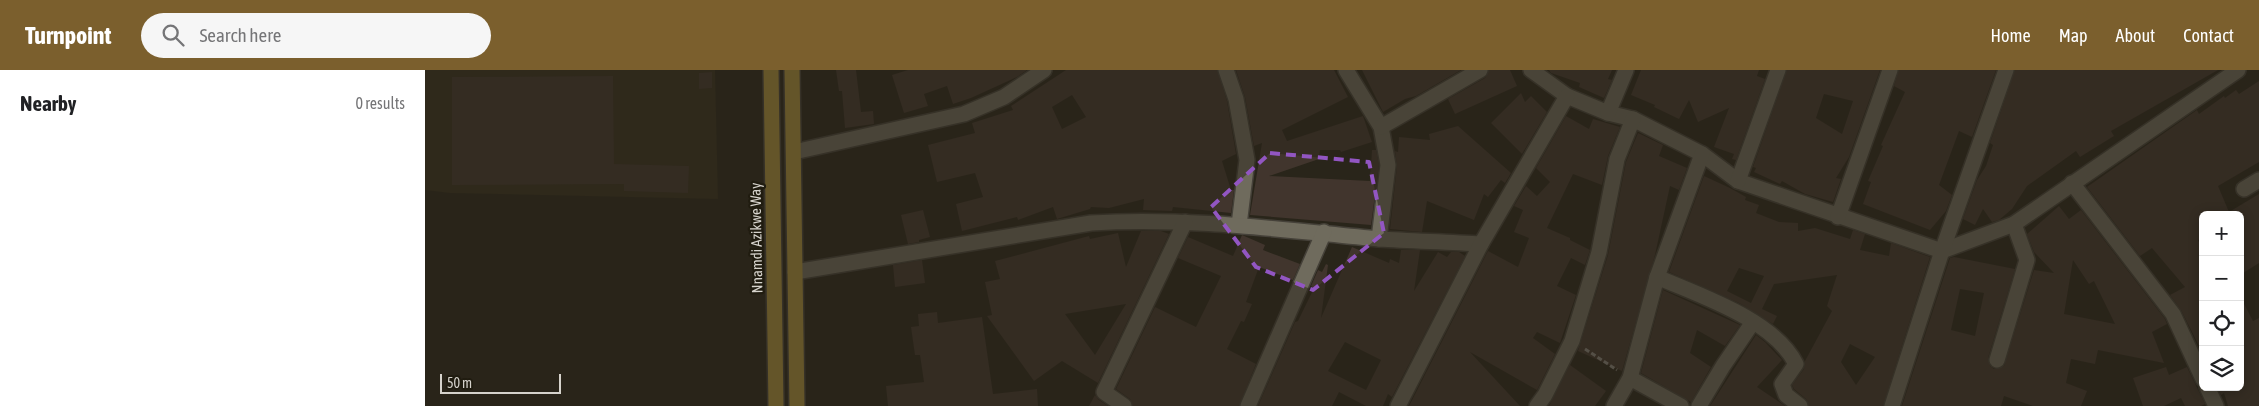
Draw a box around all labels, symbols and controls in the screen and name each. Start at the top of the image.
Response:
search box [141,13,491,58]
icon: search [159,21,187,49]
text: Turnpoint [25,22,111,49]
text: Search here [199,24,281,46]
text: Home [1991,25,2031,46]
text: Map [2059,25,2088,46]
text: About [2116,25,2155,46]
text: Contact [2183,25,2234,46]
text: Nearby [20,91,76,115]
text: 0 results [355,94,405,112]
street label: Nnamdi Azikwe Way [747,183,765,293]
map controls [2199,211,2244,391]
button: + [2199,211,2244,256]
button: − [2199,256,2244,301]
button: locate [2199,301,2244,346]
button: layers [2199,346,2244,391]
scale bar [440,371,561,394]
text: 50 m [447,375,472,391]

